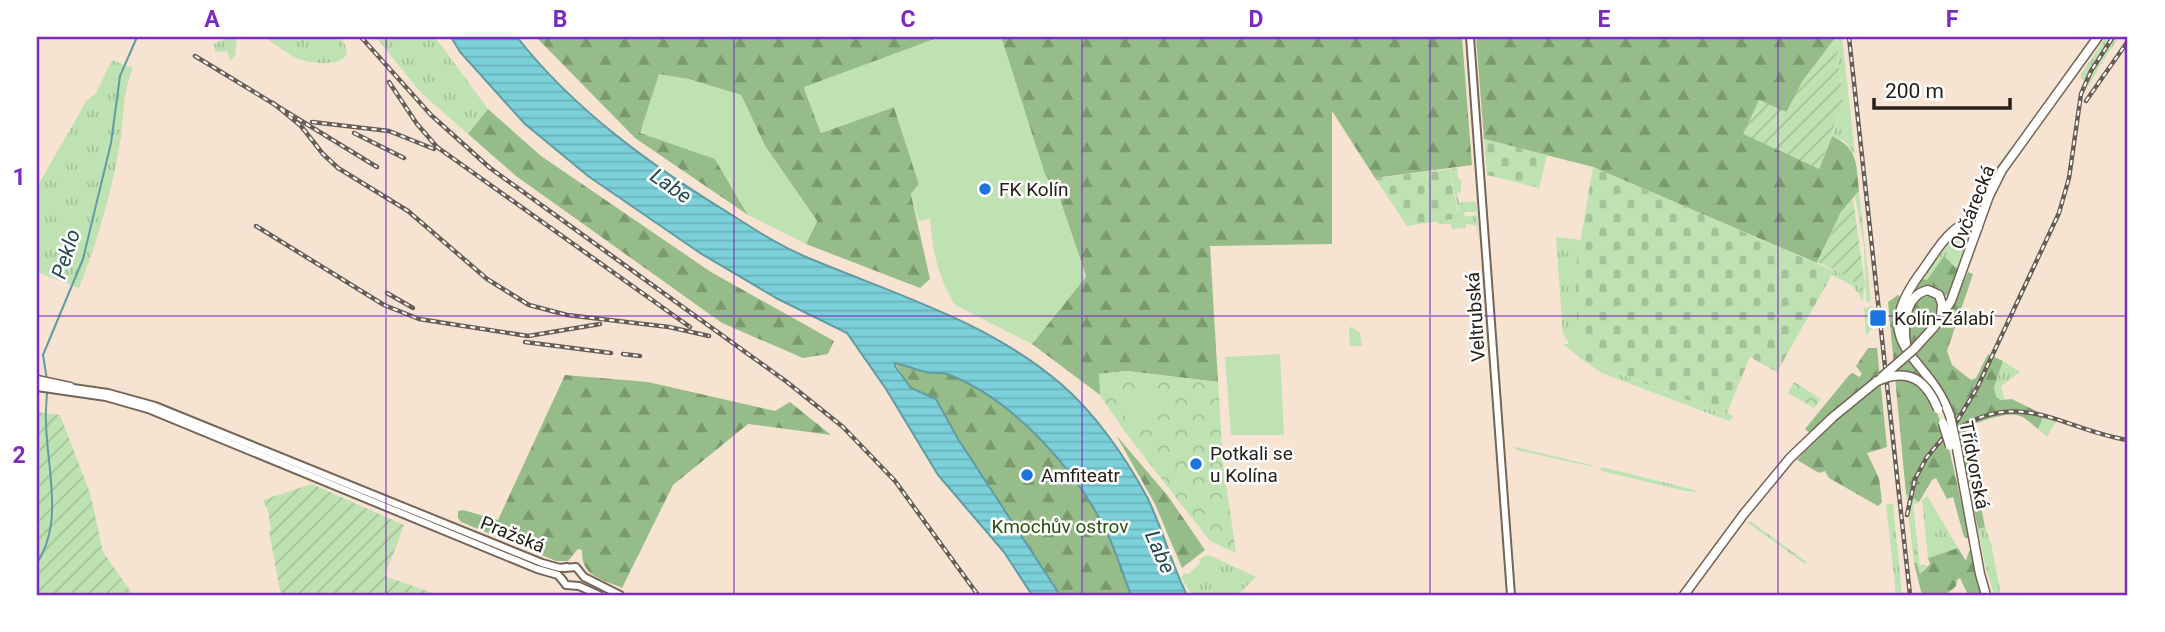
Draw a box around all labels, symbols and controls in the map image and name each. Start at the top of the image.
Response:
text: A [204,6,220,33]
text: B [553,6,567,33]
text: C [900,6,916,33]
text: D [1249,6,1263,33]
text: E [1598,6,1611,33]
text: F [1946,6,1959,33]
scale bar [1874,66,2011,110]
text: 200 m [1885,79,1944,103]
street label: Ovčárecká [1945,162,2000,253]
water label: Labe [646,163,696,209]
text: 1 [12,164,26,191]
place label: FK Kolín [999,178,1068,201]
marker: FK Kolín [977,181,993,197]
water label: Peklo [47,226,85,282]
street label: Veltrubská [1461,271,1490,363]
place label: Kolín-Zálabí [1894,307,1995,330]
marker: Kolín-Zálabí [1868,308,1888,328]
street label: Třídvorská [1955,419,1994,511]
text: 2 [12,442,26,469]
place label: Potkali se u Kolína [1210,442,1293,487]
marker: Potkali se u Kolína [1188,456,1204,472]
place label: Amfiteatr [1041,464,1120,487]
marker: Amfiteatr [1019,467,1035,483]
street label: Pražská [477,511,548,558]
park label: Kmochův ostrov [991,515,1129,538]
water label: Labe [1140,527,1180,577]

